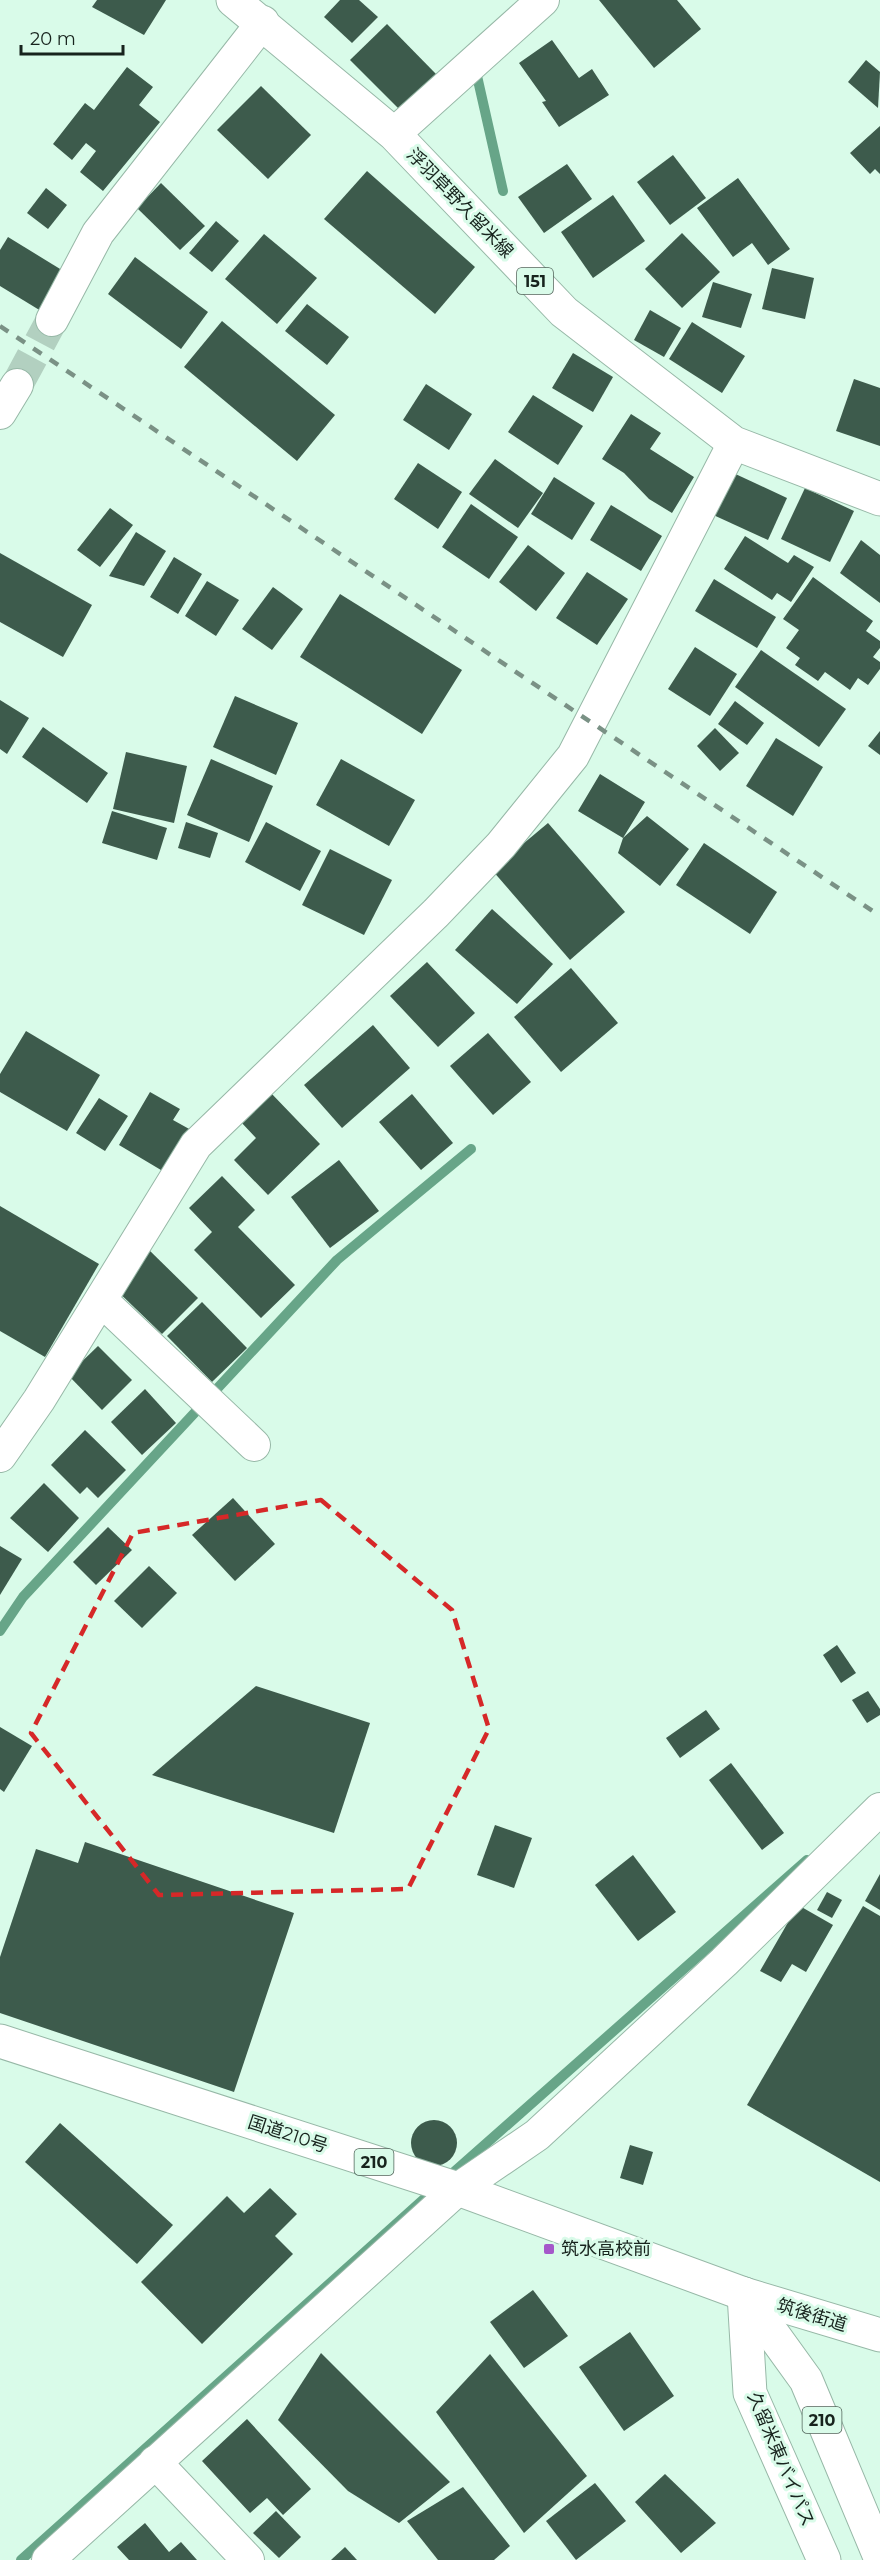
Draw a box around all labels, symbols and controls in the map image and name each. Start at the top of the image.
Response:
scale bar [21,18,123,56]
text: 20 m [30,28,76,50]
street label: 浮羽草野久留米線 [402,144,518,262]
road number: 151 [517,268,553,294]
street label: 国道210号 [245,2111,331,2157]
road number: 210 [354,2149,394,2175]
place label: 筑水高校前 [561,2238,651,2260]
marker: 筑水高校前 [542,2242,556,2256]
street label: 筑後街道 [774,2294,850,2336]
street label: 久留米東バイパス [743,2389,819,2529]
road number: 210 [802,2407,842,2433]

